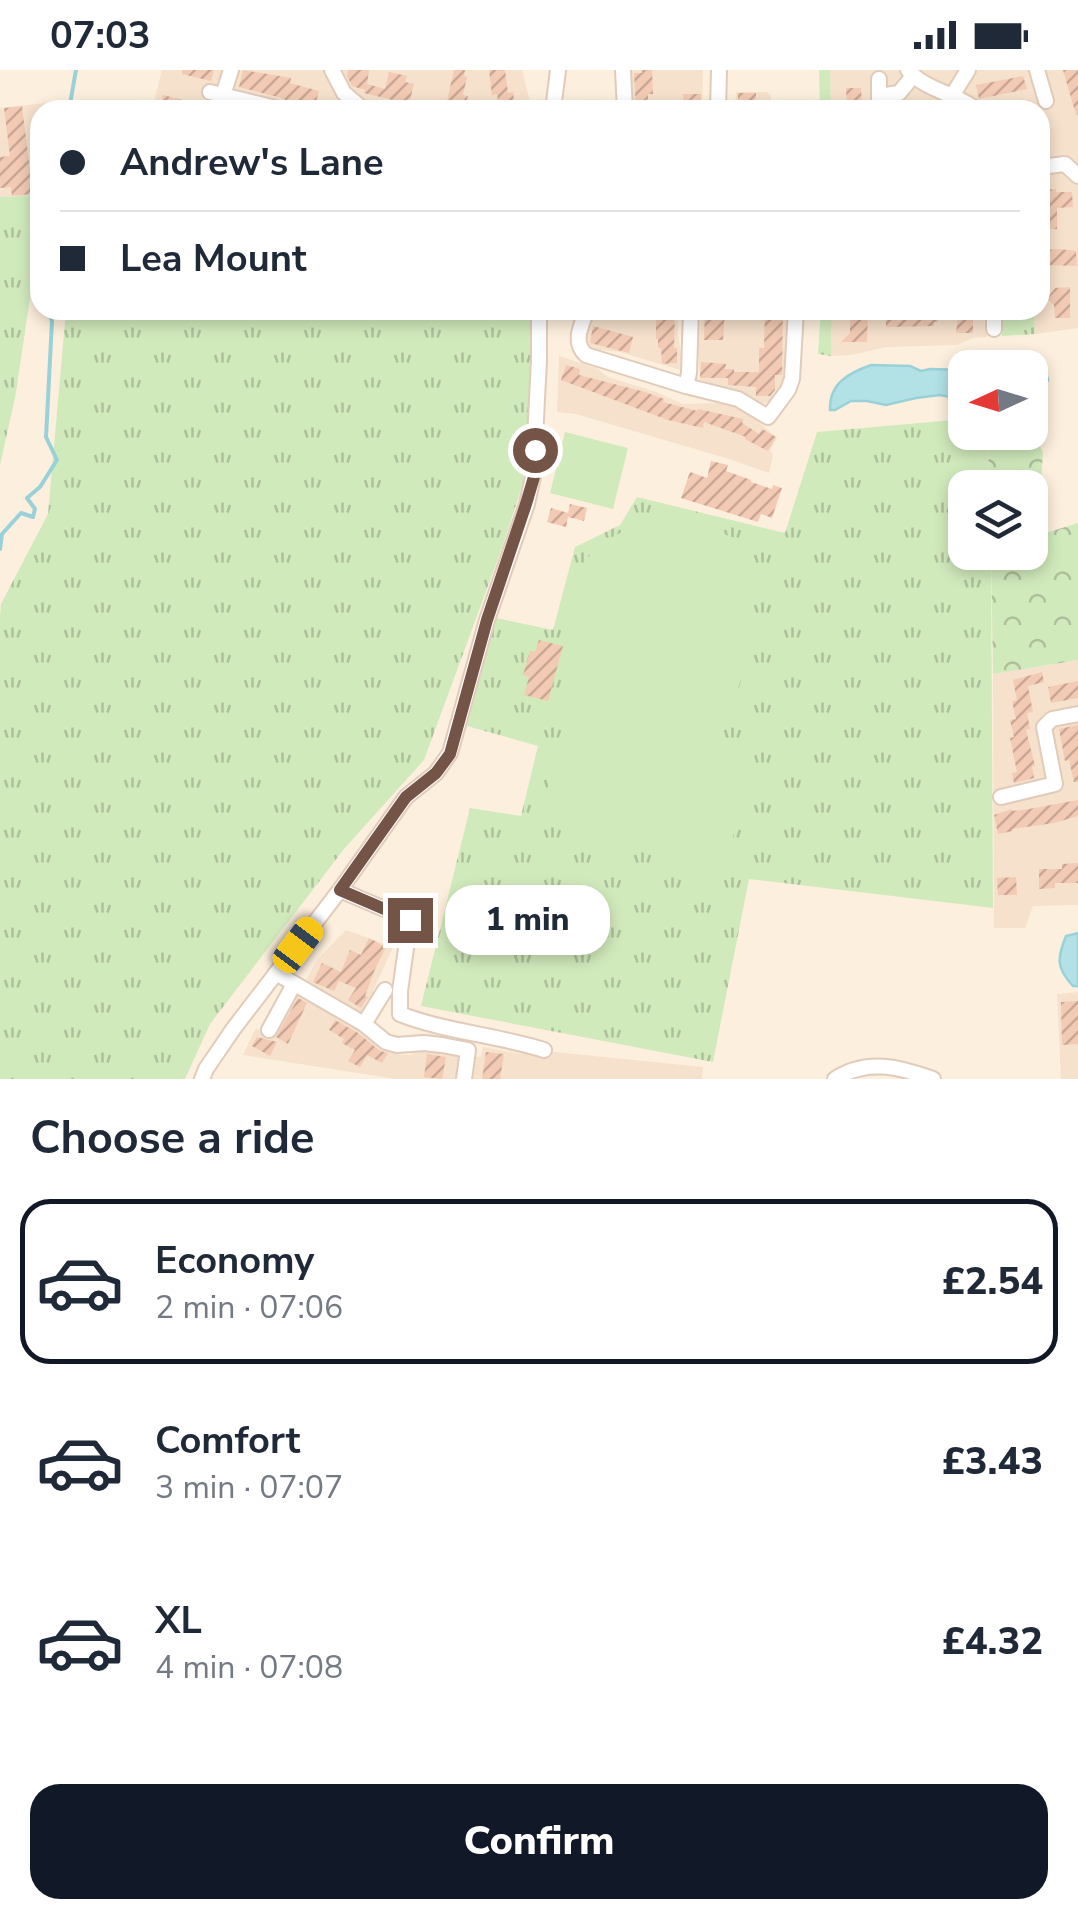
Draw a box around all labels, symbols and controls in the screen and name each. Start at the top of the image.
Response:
text: 07:03 [50,10,151,61]
text: Andrew's Lane [120,137,384,188]
text: Lea Mount [120,233,307,284]
north arrow [948,350,1048,450]
map controls [948,350,1048,570]
route start [513,428,558,473]
button: layers [948,470,1048,570]
callout: 1 min [445,885,610,955]
route end [388,898,433,943]
text: 1 min [485,898,570,941]
car [268,912,328,978]
text: Choose a ride [30,1108,315,1169]
text: Economy [155,1235,314,1286]
icon: car [35,1237,125,1327]
text: £2.54 [942,1256,1043,1307]
text: 2 min · 07:06 [155,1286,343,1329]
text: Comfort [155,1415,300,1466]
icon: car [35,1417,125,1507]
text: £3.43 [942,1436,1043,1487]
text: 3 min · 07:07 [155,1466,343,1509]
text: XL [155,1595,202,1646]
icon: car [35,1597,125,1687]
text: £4.32 [942,1616,1043,1667]
text: 4 min · 07:08 [155,1646,343,1689]
button: Confirm [30,1784,1048,1899]

